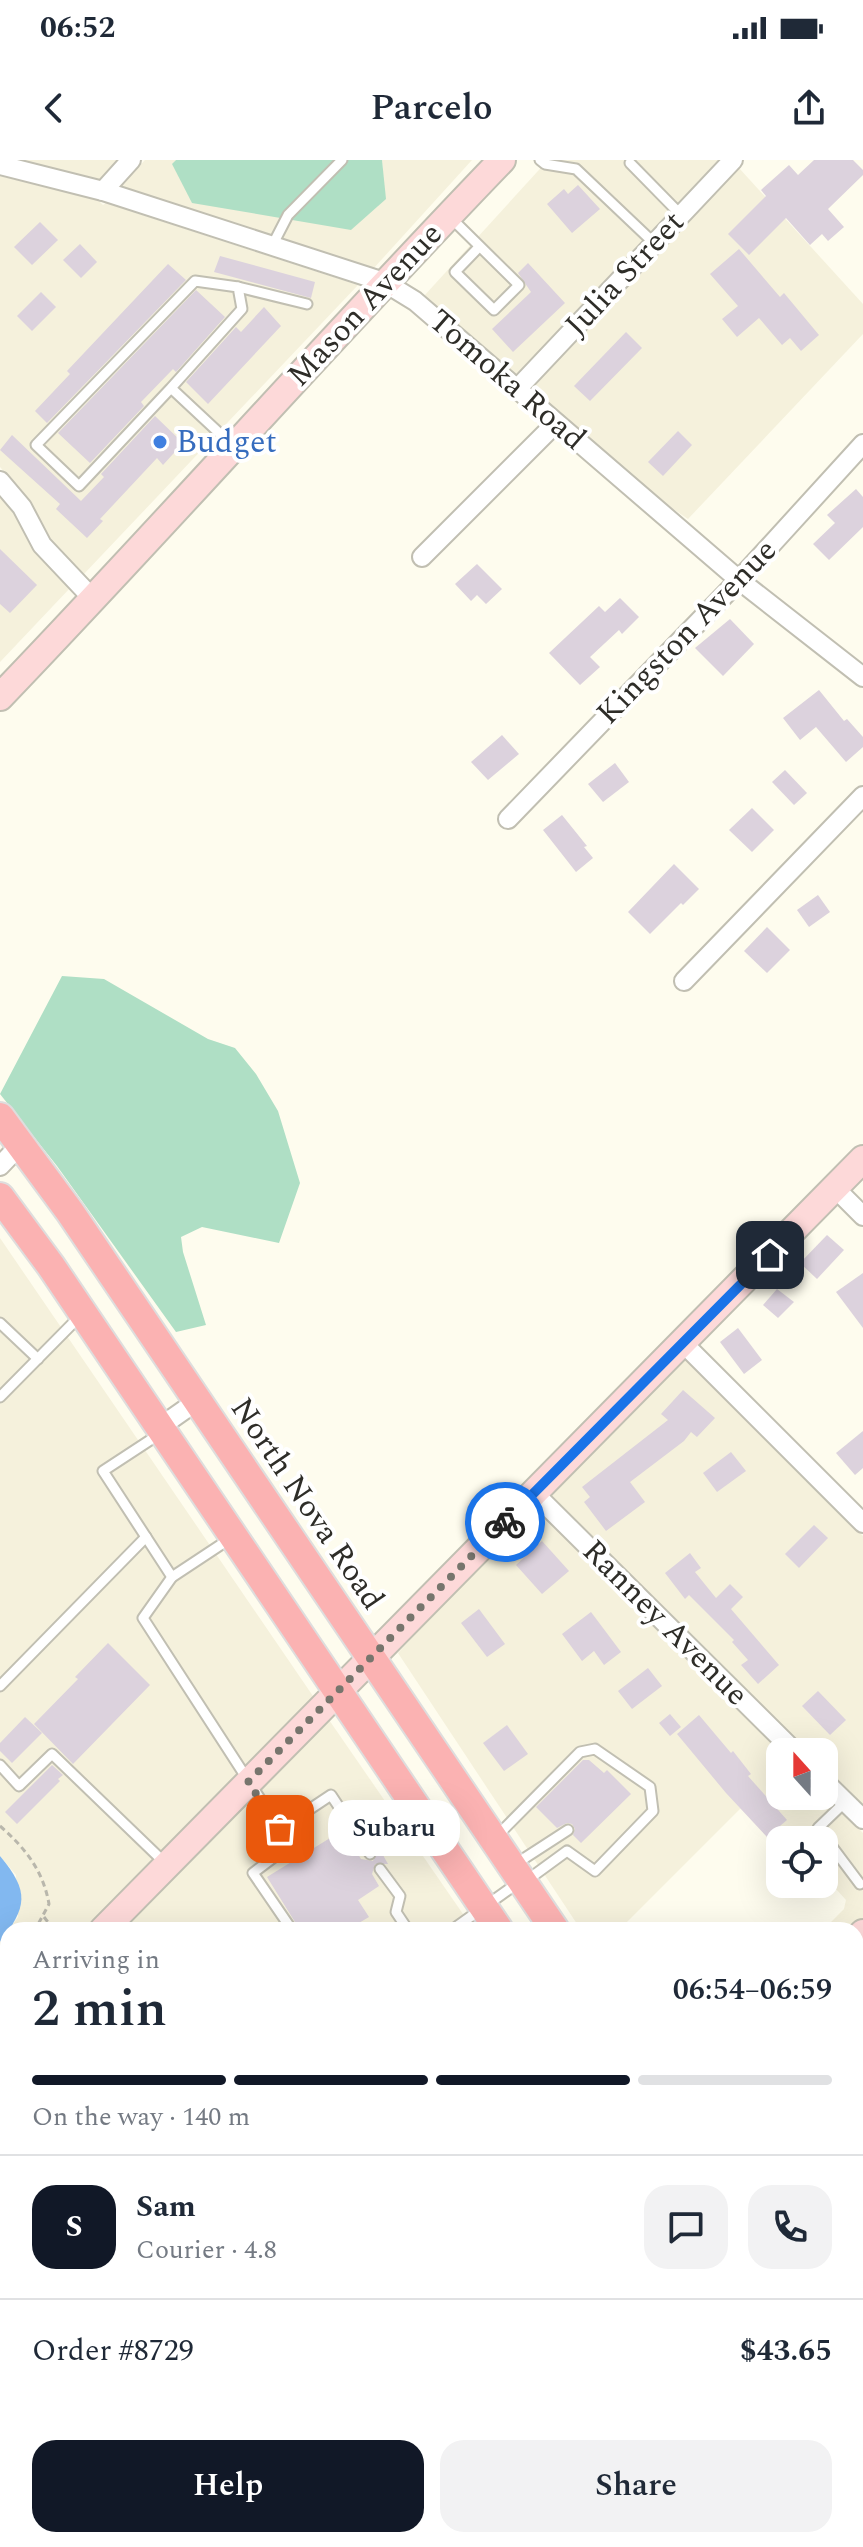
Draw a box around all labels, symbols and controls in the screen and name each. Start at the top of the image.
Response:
text: 06:52 [40,5,115,51]
text: Parcelo [370,81,493,136]
icon: back [32,86,76,130]
icon: share [787,86,831,130]
street label: Julia Street [553,200,697,348]
street label: Mason Avenue [276,212,454,398]
street label: Tomoka Road [417,297,597,463]
place label: Budget [176,418,277,467]
marker: Budget [151,433,169,451]
street label: Kingston Avenue [585,528,789,736]
pin [736,1221,804,1289]
icon: home [748,1233,792,1277]
street label: North Nova Road [217,1388,397,1620]
courier [465,1482,545,1562]
icon: bike [483,1500,527,1544]
street label: Ranney Avenue [570,1528,760,1718]
north arrow [766,1738,838,1810]
map controls [766,1738,838,1898]
pin [246,1795,314,1863]
callout: Subaru [328,1801,460,1857]
icon: bag [258,1807,302,1851]
text: Subaru [352,1808,436,1848]
button: locate [766,1826,838,1898]
text: Arriving in [32,1940,160,1980]
text: 06:54–06:59 [673,1967,832,2013]
text: 2 min [32,1970,167,2049]
text: On the way · 140 m [32,2097,250,2137]
text: Sam [136,2184,196,2230]
button: chat [644,2185,728,2269]
button: phone [748,2185,832,2269]
text: S [65,2204,83,2250]
text: Courier · 4.8 [136,2230,277,2270]
text: Order #8729 [32,2328,194,2374]
text: $43.65 [740,2328,832,2374]
button: Help [32,2440,424,2532]
button: Share [440,2440,832,2532]

